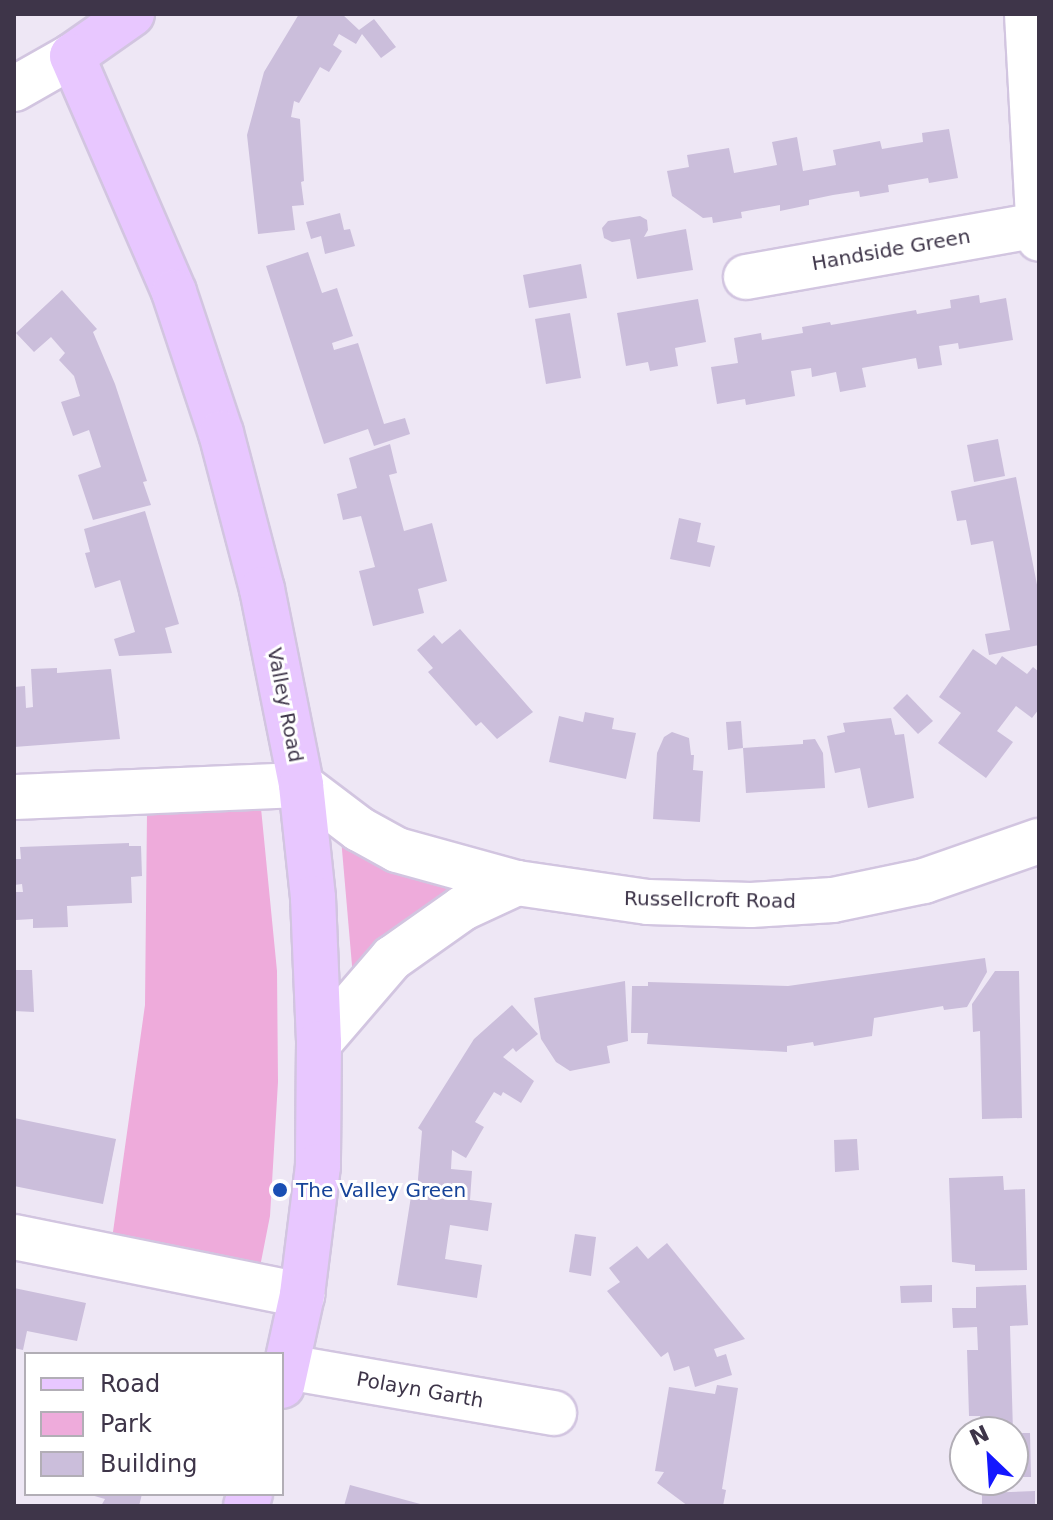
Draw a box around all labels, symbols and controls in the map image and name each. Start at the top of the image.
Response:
street label: Handside Green [810,224,972,276]
street label: Valley Road [262,646,308,764]
street label: Russellcroft Road [624,887,796,913]
place label: The Valley Green [296,1178,466,1202]
marker: The Valley Green [271,1181,289,1199]
legend [24,1352,284,1496]
street label: Polayn Garth [355,1367,485,1413]
text: Road [100,1370,160,1398]
text: Park [100,1410,152,1438]
north arrow [949,1416,1029,1496]
text: N [966,1420,993,1451]
text: Building [100,1450,197,1478]

